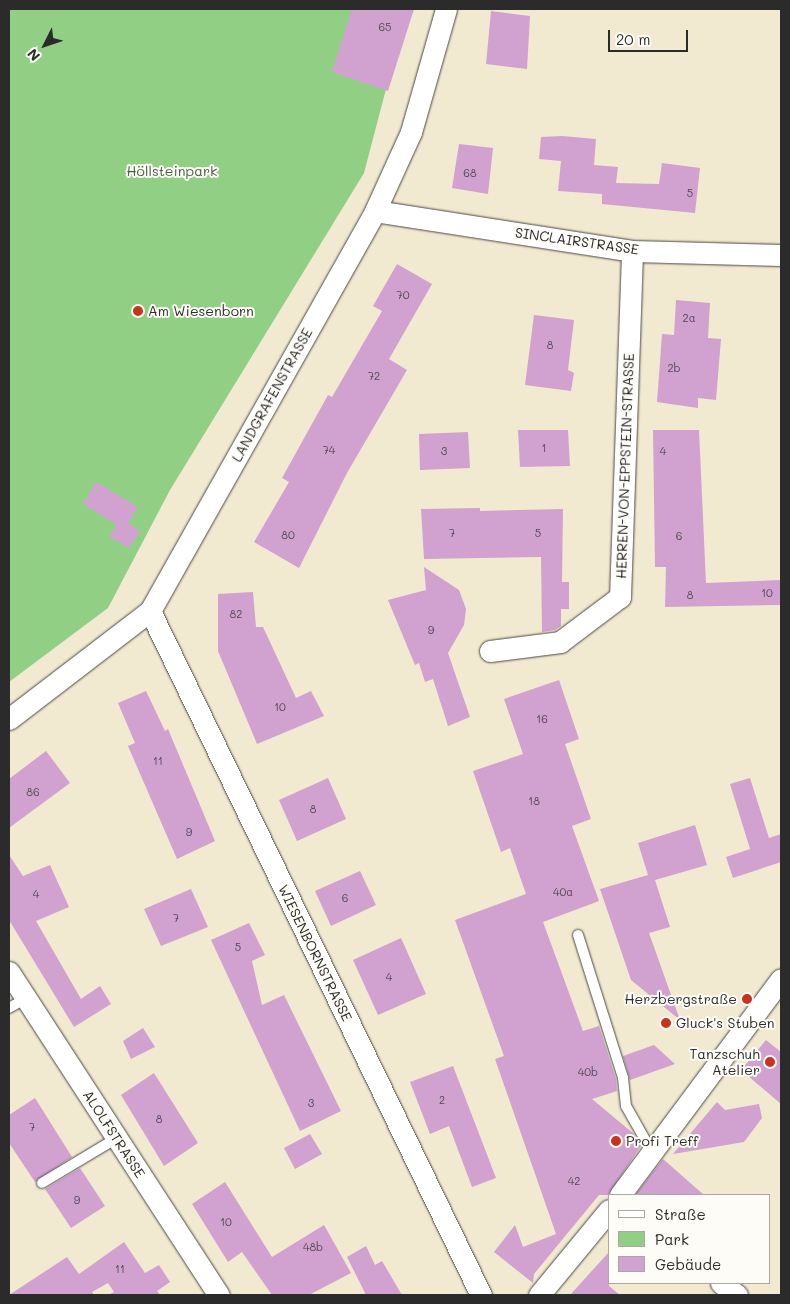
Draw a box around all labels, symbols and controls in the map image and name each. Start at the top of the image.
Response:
north arrow [20,20,70,70]
house number: 65 [378,20,392,34]
scale bar [610,20,690,52]
text: 20 m [616,29,650,49]
text: N [23,45,44,65]
park label: Höllsteinpark [127,163,217,179]
house number: 68 [463,166,477,180]
house number: 5 [687,186,693,200]
street label: SINCLAIRSTRASSE [514,224,640,258]
house number: 70 [397,288,409,302]
place label: Am Wiesenborn [148,303,254,319]
marker: Am Wiesenborn [132,305,144,317]
house number: 2a [683,311,695,325]
street label: LANDGRAFENSTRASSE [228,325,316,465]
house number: 8 [547,338,553,352]
street label: HERREN-VON-EPPSTEIN-STRASSE [613,353,637,579]
house number: 2b [667,361,681,375]
house number: 72 [368,369,380,383]
house number: 1 [542,441,546,455]
house number: 74 [323,443,335,457]
house number: 3 [441,444,447,458]
house number: 4 [660,444,666,458]
house number: 7 [449,526,455,540]
house number: 5 [535,526,541,540]
house number: 80 [281,528,295,542]
house number: 6 [676,529,682,543]
house number: 10 [761,586,773,600]
house number: 8 [687,588,693,602]
house number: 82 [230,607,242,621]
house number: 9 [428,623,434,637]
house number: 10 [274,700,286,714]
house number: 16 [536,712,548,726]
house number: 11 [153,754,163,768]
house number: 86 [26,785,40,799]
house number: 18 [528,794,540,808]
house number: 8 [310,802,316,816]
house number: 9 [186,825,192,839]
street label: WIESENBORNSTRASSE [275,882,355,1024]
house number: 40a [553,885,573,899]
house number: 4 [33,887,39,901]
house number: 6 [342,891,348,905]
house number: 7 [173,911,179,925]
house number: 5 [235,940,241,954]
house number: 4 [386,970,392,984]
place label: Herzbergstraße [625,991,737,1007]
marker: Herzbergstraße [741,993,753,1005]
place label: Gluck's Stuben [676,1015,775,1031]
marker: Gluck's Stuben [660,1017,672,1029]
place label: Tanzschuh Atelier [689,1046,760,1078]
marker: Tanzschuh Atelier [764,1056,776,1068]
house number: 40b [578,1065,598,1079]
street label: ALOLFSTRASSE [79,1087,149,1181]
house number: 2 [439,1093,445,1107]
house number: 3 [308,1096,314,1110]
house number: 8 [156,1112,162,1126]
house number: 7 [29,1120,35,1134]
place label: Profi Treff [626,1133,698,1149]
marker: Profi Treff [610,1135,622,1147]
house number: 42 [568,1174,580,1188]
house number: 9 [74,1193,80,1207]
legend [608,1194,770,1284]
text: Straße [655,1204,706,1224]
house number: 10 [220,1215,232,1229]
text: Park [655,1229,689,1249]
house number: 48b [303,1240,323,1254]
text: Gebäude [655,1254,721,1274]
house number: 11 [115,1262,125,1276]

